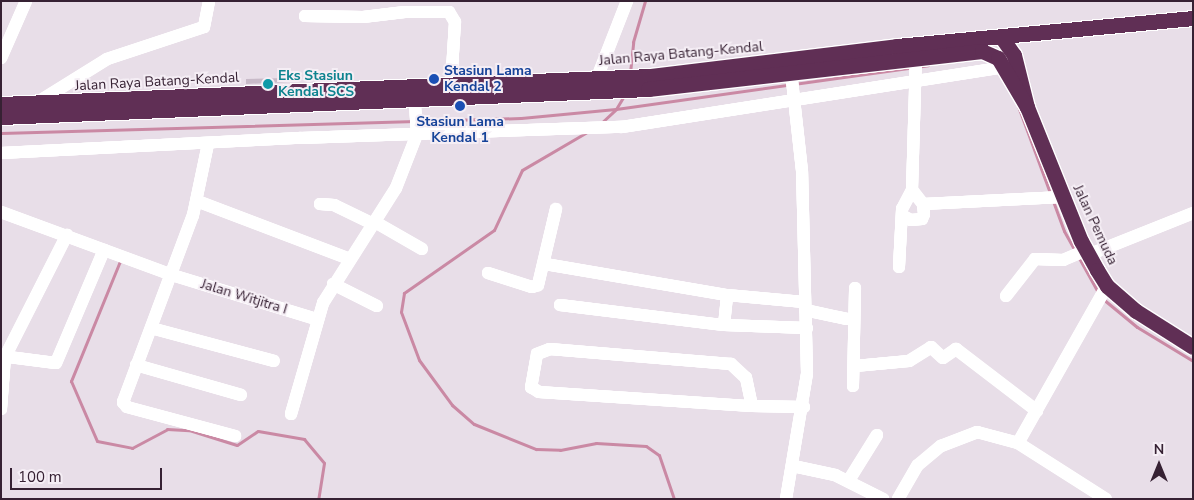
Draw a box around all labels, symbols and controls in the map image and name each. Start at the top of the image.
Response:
street label: Jalan Raya Batang-Kendal [598,38,764,70]
place label: Stasiun Lama Kendal 2 [444,63,532,95]
place label: Eks Stasiun Kendal SCS [278,68,354,100]
street label: Jalan Raya Batang-Kendal [74,69,240,95]
marker: Stasiun Lama Kendal 2 [428,73,440,85]
marker: Eks Stasiun Kendal SCS [262,78,274,90]
marker: Stasiun Lama Kendal 1 [454,100,466,112]
place label: Stasiun Lama Kendal 1 [416,114,504,146]
street label: Jalan Pemuda [1069,182,1121,268]
street label: Jalan Witjitra I [199,276,289,318]
north arrow [1134,440,1184,490]
text: N [1154,440,1164,459]
scale bar [12,458,165,490]
text: 100 m [18,467,62,487]

